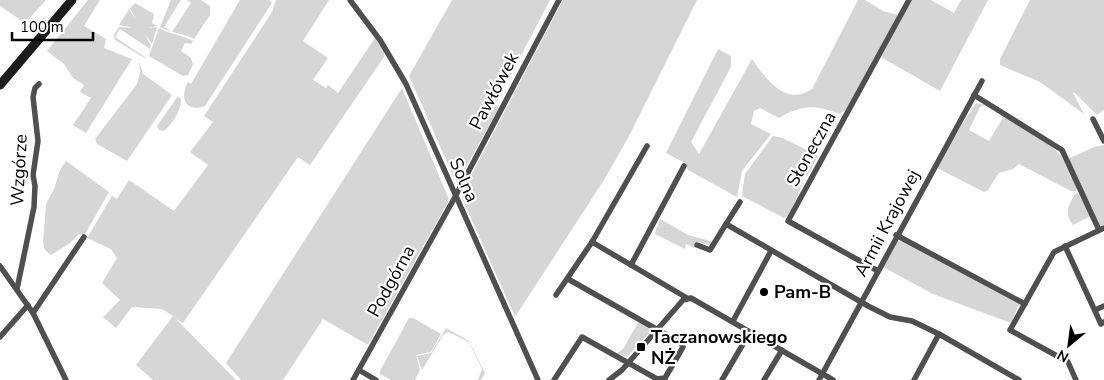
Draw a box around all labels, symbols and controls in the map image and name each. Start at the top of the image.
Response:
scale bar [12,10,94,42]
text: 100 m [20,17,64,37]
street label: Pawłówek [464,47,525,134]
street label: Słoneczna [780,107,842,191]
street label: Wzgórze [5,134,33,206]
street label: Solna [444,154,484,206]
street label: Armii Krajowej [849,165,925,281]
street label: Podgórna [362,241,420,321]
place label: Pam-B [774,280,831,304]
marker: Pam-B [758,286,770,298]
north arrow [1044,320,1094,370]
place label: Taczanowskiego NŻ [651,325,787,370]
marker: Taczanowskiego NŻ [635,341,647,353]
text: N [1054,345,1072,367]

